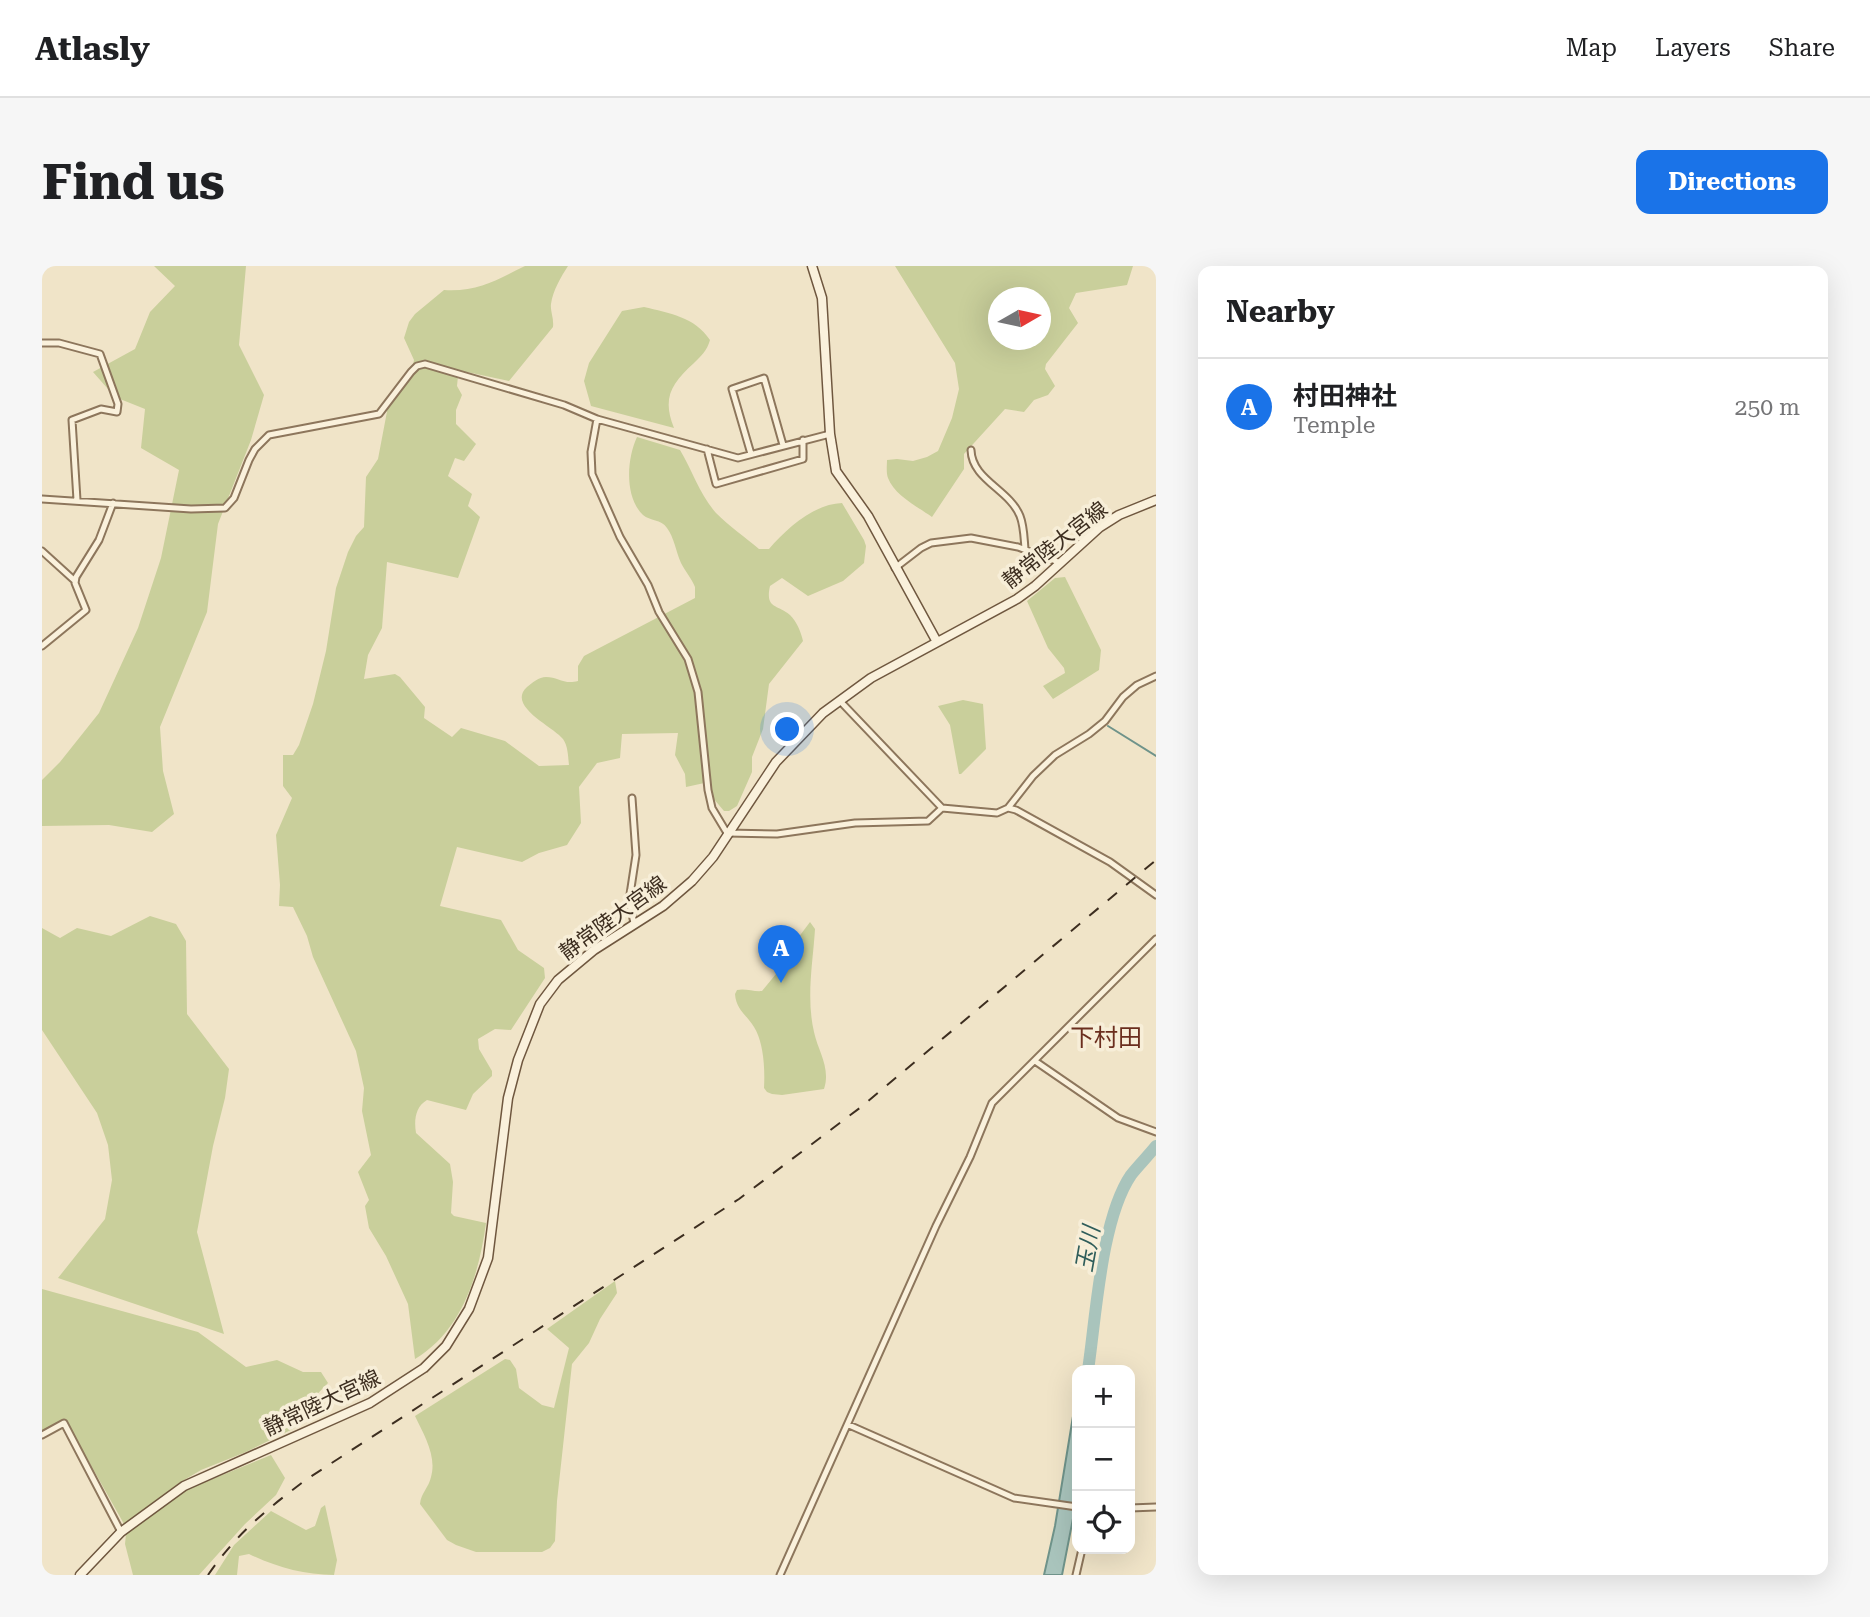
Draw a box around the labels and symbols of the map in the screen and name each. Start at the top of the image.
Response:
north arrow [988,287,1051,350]
street label: 静常陸大宮線 [998,497,1112,593]
your location [770,712,804,746]
street label: 静常陸大宮線 [555,871,671,965]
pin: A [758,925,804,983]
district label: 下村田 [1070,1024,1142,1052]
water label: 玉川 [1071,1221,1106,1274]
street label: 静常陸大宮線 [260,1365,384,1441]

